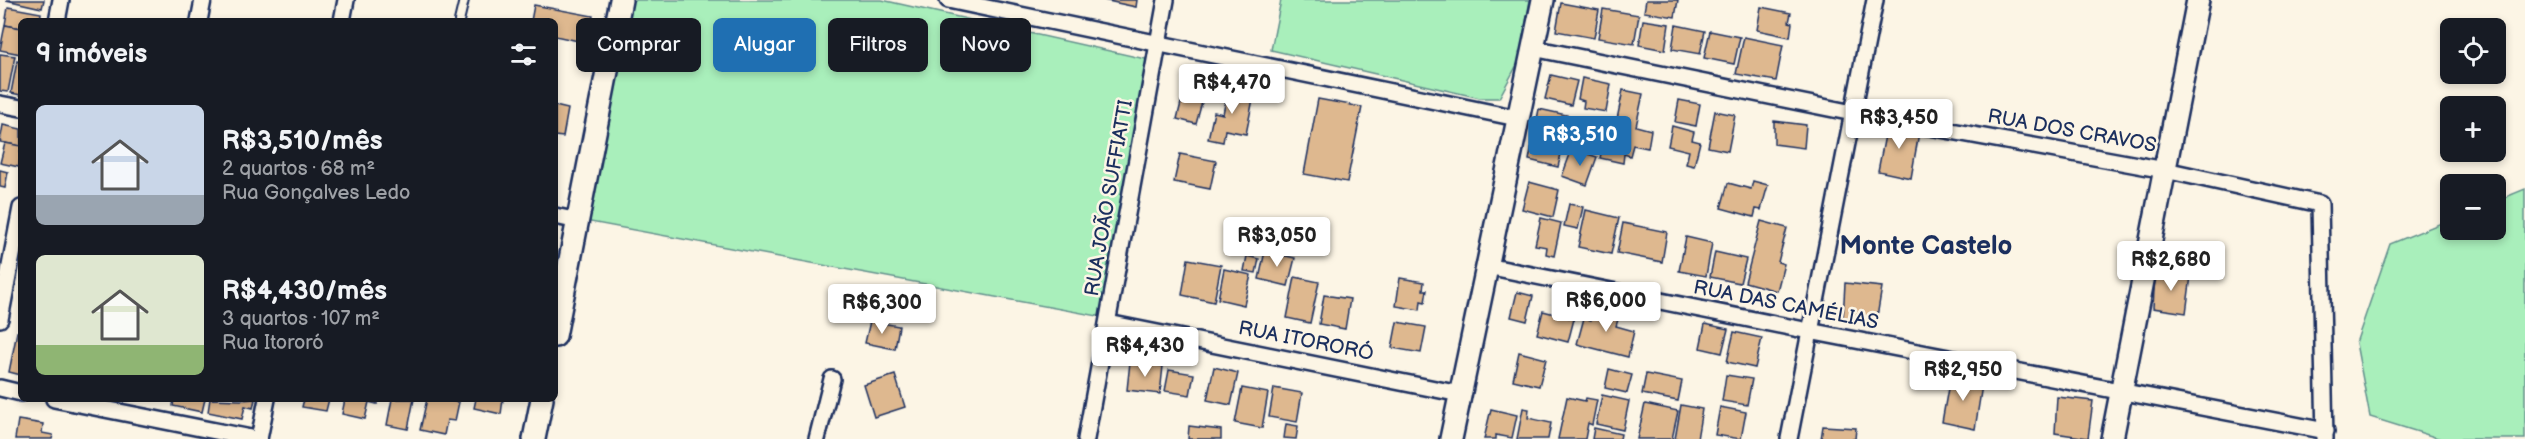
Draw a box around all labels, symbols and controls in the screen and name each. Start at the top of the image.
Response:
chip: Comprar [576,18,701,72]
chip: Alugar [713,18,816,72]
chip: Filtros [828,18,928,72]
chip: Novo [940,18,1031,72]
map controls [2440,18,2506,240]
button: locate [2440,18,2506,84]
icon: filters [507,38,540,71]
text: 9 imóveis [36,39,147,70]
pin: R$4,470 [1177,64,1287,115]
text: R$4,470 [1193,71,1271,95]
button: + [2440,96,2506,162]
street label: RUA JOÃO SUFFIATTI [1080,98,1138,298]
pin: R$3,450 [1844,99,1954,150]
street label: RUA DOS CRAVOS [1986,104,2158,158]
text: R$3,450 [1860,106,1938,130]
pin: R$3,510 [1525,116,1635,167]
text: R$3,510 [1542,123,1618,147]
text: R$3,510/mês [222,126,382,157]
icon: home [84,129,156,201]
text: 2 quartos · 68 m² [222,157,375,181]
button: − [2440,174,2506,240]
text: Rua Gonçalves Ledo [222,181,410,205]
pin: R$3,050 [1222,217,1332,268]
text: R$3,050 [1237,224,1317,248]
district label: Monte Castelo [1840,231,2012,262]
pin: R$2,680 [2116,241,2226,292]
text: R$2,680 [2131,248,2211,272]
street label: RUA DAS CAMÉLIAS [1691,274,1881,335]
text: R$4,430/mês [222,276,387,307]
icon: home [84,279,156,351]
pin: R$6,000 [1551,282,1661,333]
pin: R$6,300 [827,284,937,335]
text: R$6,000 [1566,289,1646,313]
text: R$6,300 [842,291,922,315]
text: 3 quartos · 107 m² [222,307,380,331]
street label: RUA ITORORÓ [1236,315,1376,366]
pin: R$4,430 [1090,327,1200,378]
text: Rua Itororó [222,331,324,355]
text: R$4,430 [1105,334,1185,358]
pin: R$2,950 [1908,351,2018,402]
text: R$2,950 [1923,358,2003,382]

